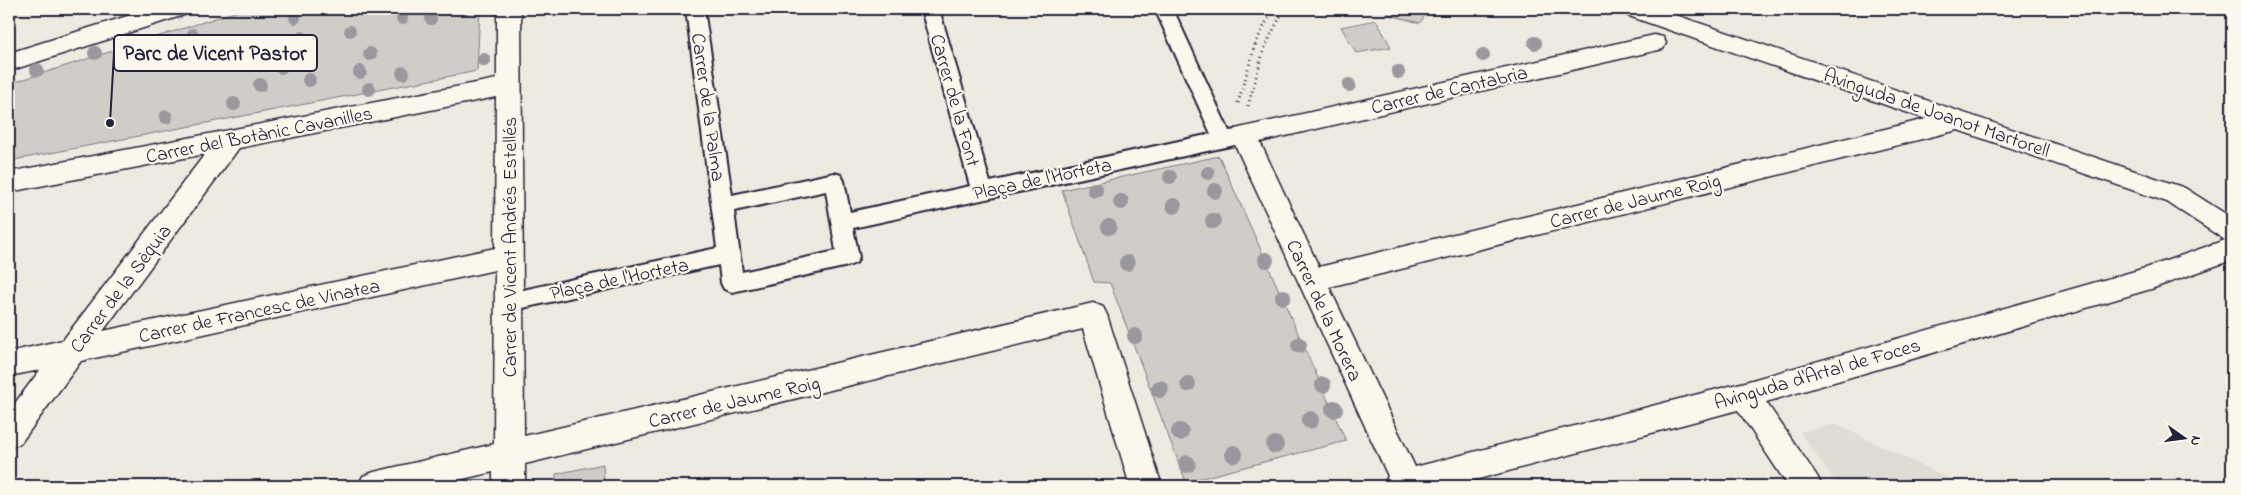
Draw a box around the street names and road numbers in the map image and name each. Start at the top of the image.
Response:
street label: Carrer de la Palma [682,31,731,183]
street label: Carrer de la Font [921,31,986,171]
street label: Carrer de Cantabria [1368,59,1531,124]
street label: Avinguda de Joanot Martorell [1819,62,2053,168]
street label: Carrer del Botànic Cavanilles [144,100,375,173]
street label: Carrer de Vicent Andrés Estellés [497,117,526,377]
street label: Plaça de l'Horteta [970,152,1115,209]
street label: Carrer de Jaume Roig [1547,167,1724,239]
street label: Carrer de la Sèquia [64,219,180,360]
street label: Carrer de la Morera [1277,235,1368,387]
street label: Plaça de l'Horteta [547,252,692,309]
street label: Carrer de Francesc de Vinatea [136,273,383,352]
street label: Avinguda d'Artal de Foces [1711,332,1925,420]
street label: Carrer de Jaume Roig [646,370,823,438]

